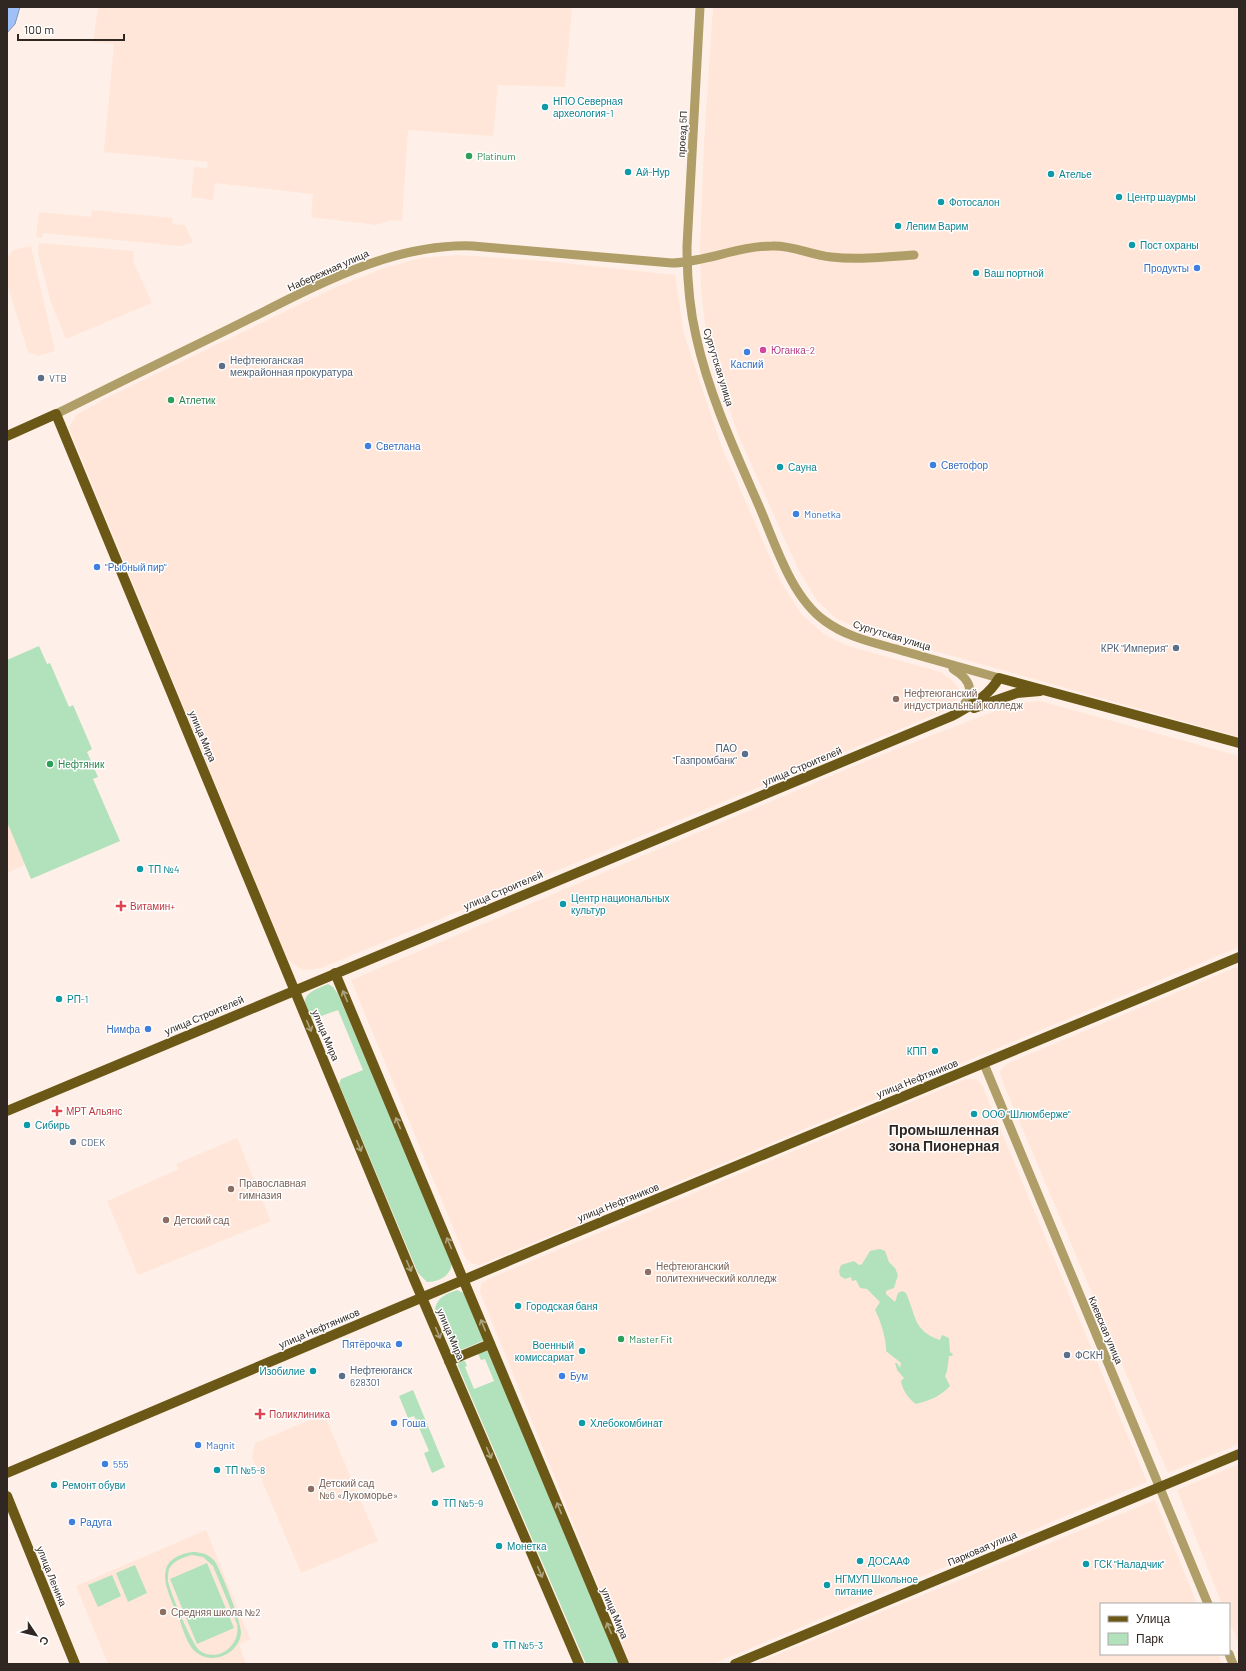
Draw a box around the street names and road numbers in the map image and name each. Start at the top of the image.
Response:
street label: проезд 5П [675,111,689,157]
street label: Набережная улица [286,247,371,293]
street label: Сургутская улица [701,327,737,408]
street label: Сургутская улица [852,617,933,653]
street label: улица Мира [187,709,219,764]
street label: улица Строителей [761,744,843,788]
street label: улица Строителей [462,868,544,912]
street label: улица Строителей [163,993,245,1037]
street label: улица Мира [310,1008,342,1063]
street label: улица Нефтяников [875,1056,959,1100]
street label: улица Нефтяников [576,1180,660,1224]
street label: Киевская улица [1086,1294,1126,1366]
street label: улица Нефтяников [277,1306,361,1350]
street label: улица Мира [435,1307,467,1362]
street label: Парковая улица [946,1528,1019,1568]
street label: улица Ленина [34,1544,70,1608]
street label: улица Мира [599,1586,631,1641]

